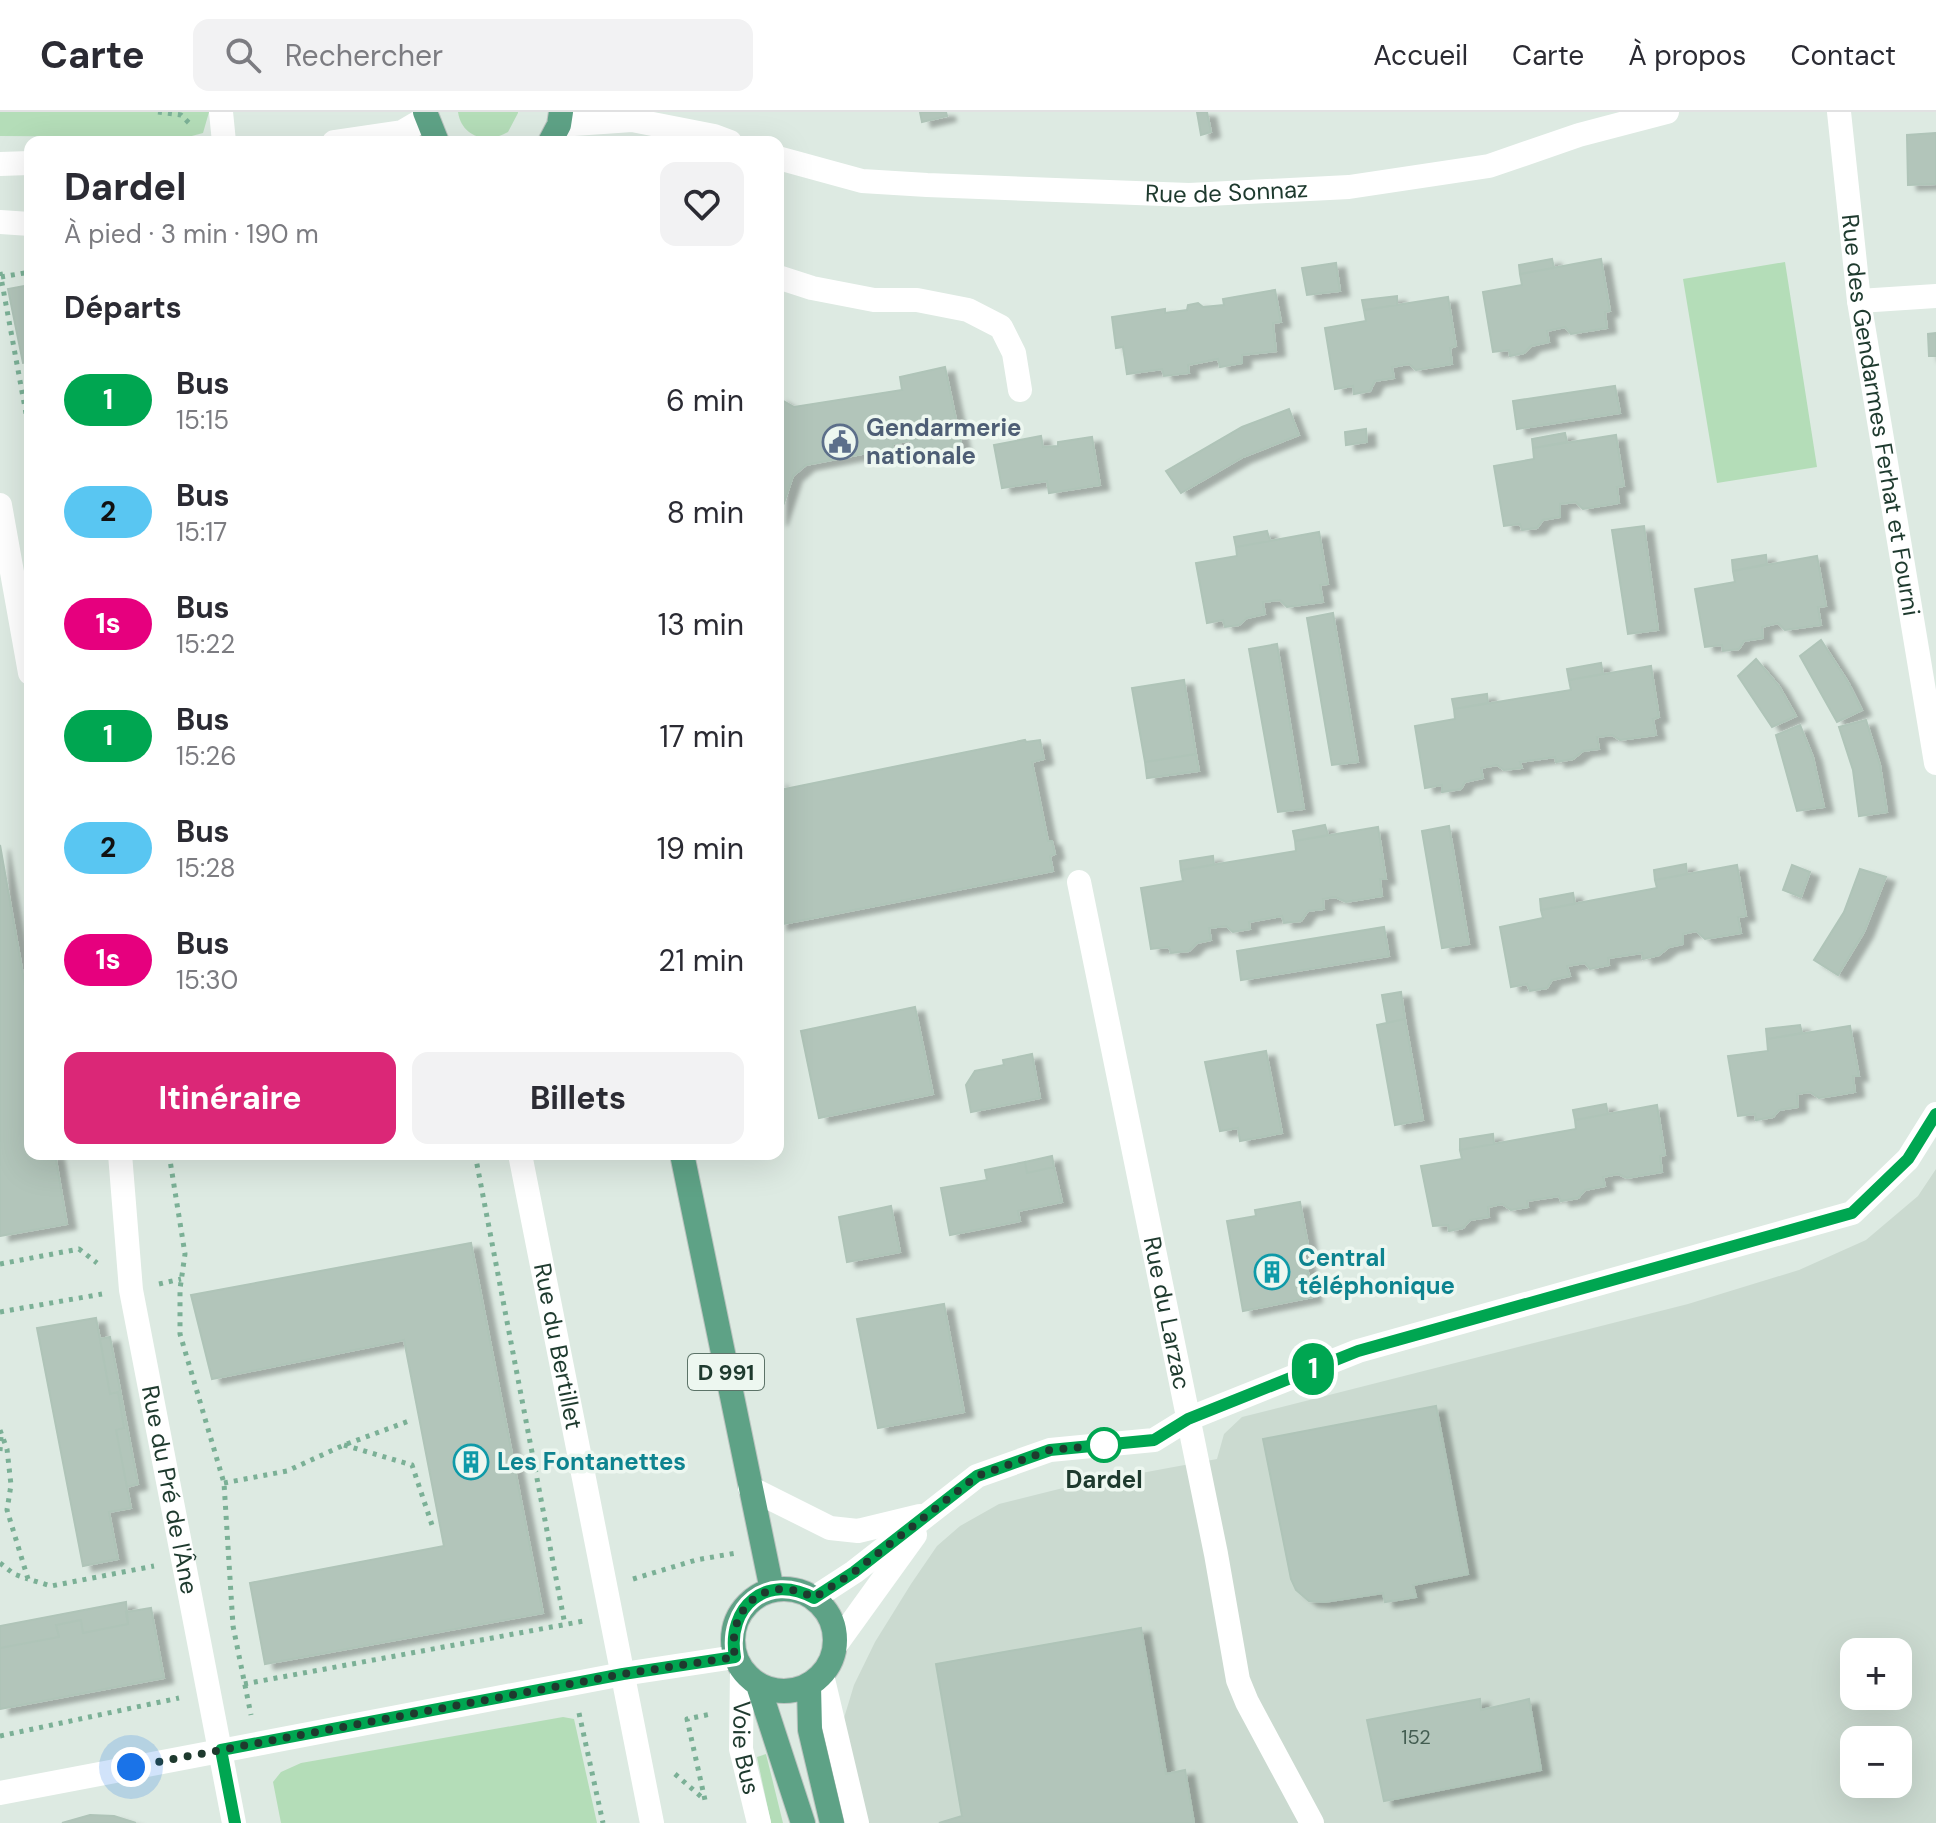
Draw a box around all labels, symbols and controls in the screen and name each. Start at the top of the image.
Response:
search box [193,19,753,91]
text: Carte [40,30,145,80]
icon: search [221,33,265,77]
text: Rechercher [285,36,443,75]
text: Accueil [1373,37,1468,74]
text: Carte [1512,37,1584,74]
text: À propos [1628,37,1746,74]
text: Contact [1790,37,1896,74]
text: Dardel [64,162,186,212]
button: heart [660,162,744,246]
street label: Rue de Sonnaz [1145,173,1309,210]
street label: Rue des Gendarmes Ferhat et Fourni [1835,213,1927,618]
text: À pied · 3 min · 190 m [64,217,319,251]
text: Départs [64,288,182,327]
text: Bus [176,364,230,403]
text: 1 [103,381,113,418]
text: 6 min [666,381,744,420]
text: 15:15 [176,403,229,437]
place label: Gendarmerie nationale [866,412,1021,471]
public building icon: Gendarmerie nationale [821,423,859,461]
text: Bus [176,476,230,515]
text: 2 [100,493,116,530]
text: 8 min [667,493,744,532]
text: 15:17 [176,515,227,549]
text: Bus [176,588,230,627]
text: 1s [95,605,121,642]
text: 13 min [658,605,744,644]
text: 15:22 [176,627,235,661]
text: Bus [176,700,230,739]
text: 1 [103,717,113,754]
text: 17 min [659,717,744,756]
text: 15:26 [176,739,237,773]
text: Bus [176,812,230,851]
text: 2 [100,829,116,866]
text: 19 min [657,829,744,868]
text: 15:28 [176,851,236,885]
text: Bus [176,924,230,963]
text: 1s [95,941,121,978]
text: 21 min [658,941,744,980]
text: 15:30 [176,963,238,997]
button: Itinéraire [64,1052,396,1144]
button: Billets [412,1052,744,1144]
street label: Rue du Larzac [1137,1234,1198,1392]
place label: Central téléphonique [1298,1242,1455,1301]
building icon: Central téléphonique [1253,1253,1291,1291]
street label: Rue du Bertillet [527,1260,590,1432]
line badge: 1 [1287,1343,1339,1395]
text: 1 [1308,1350,1318,1387]
road number: D 991 [688,1354,764,1390]
street label: Rue du Pré de l'Âne [135,1383,205,1597]
marker: Dardel [1087,1428,1121,1462]
building icon: Les Fontanettes [452,1443,490,1481]
place label: Les Fontanettes [497,1446,686,1477]
place label: Dardel [1065,1464,1143,1495]
map controls [1840,1638,1912,1798]
button: + [1840,1638,1912,1710]
street label: Voie Bus [726,1700,768,1798]
house number: 152 [1401,1724,1431,1750]
button: − [1840,1726,1912,1798]
your location [111,1747,151,1787]

